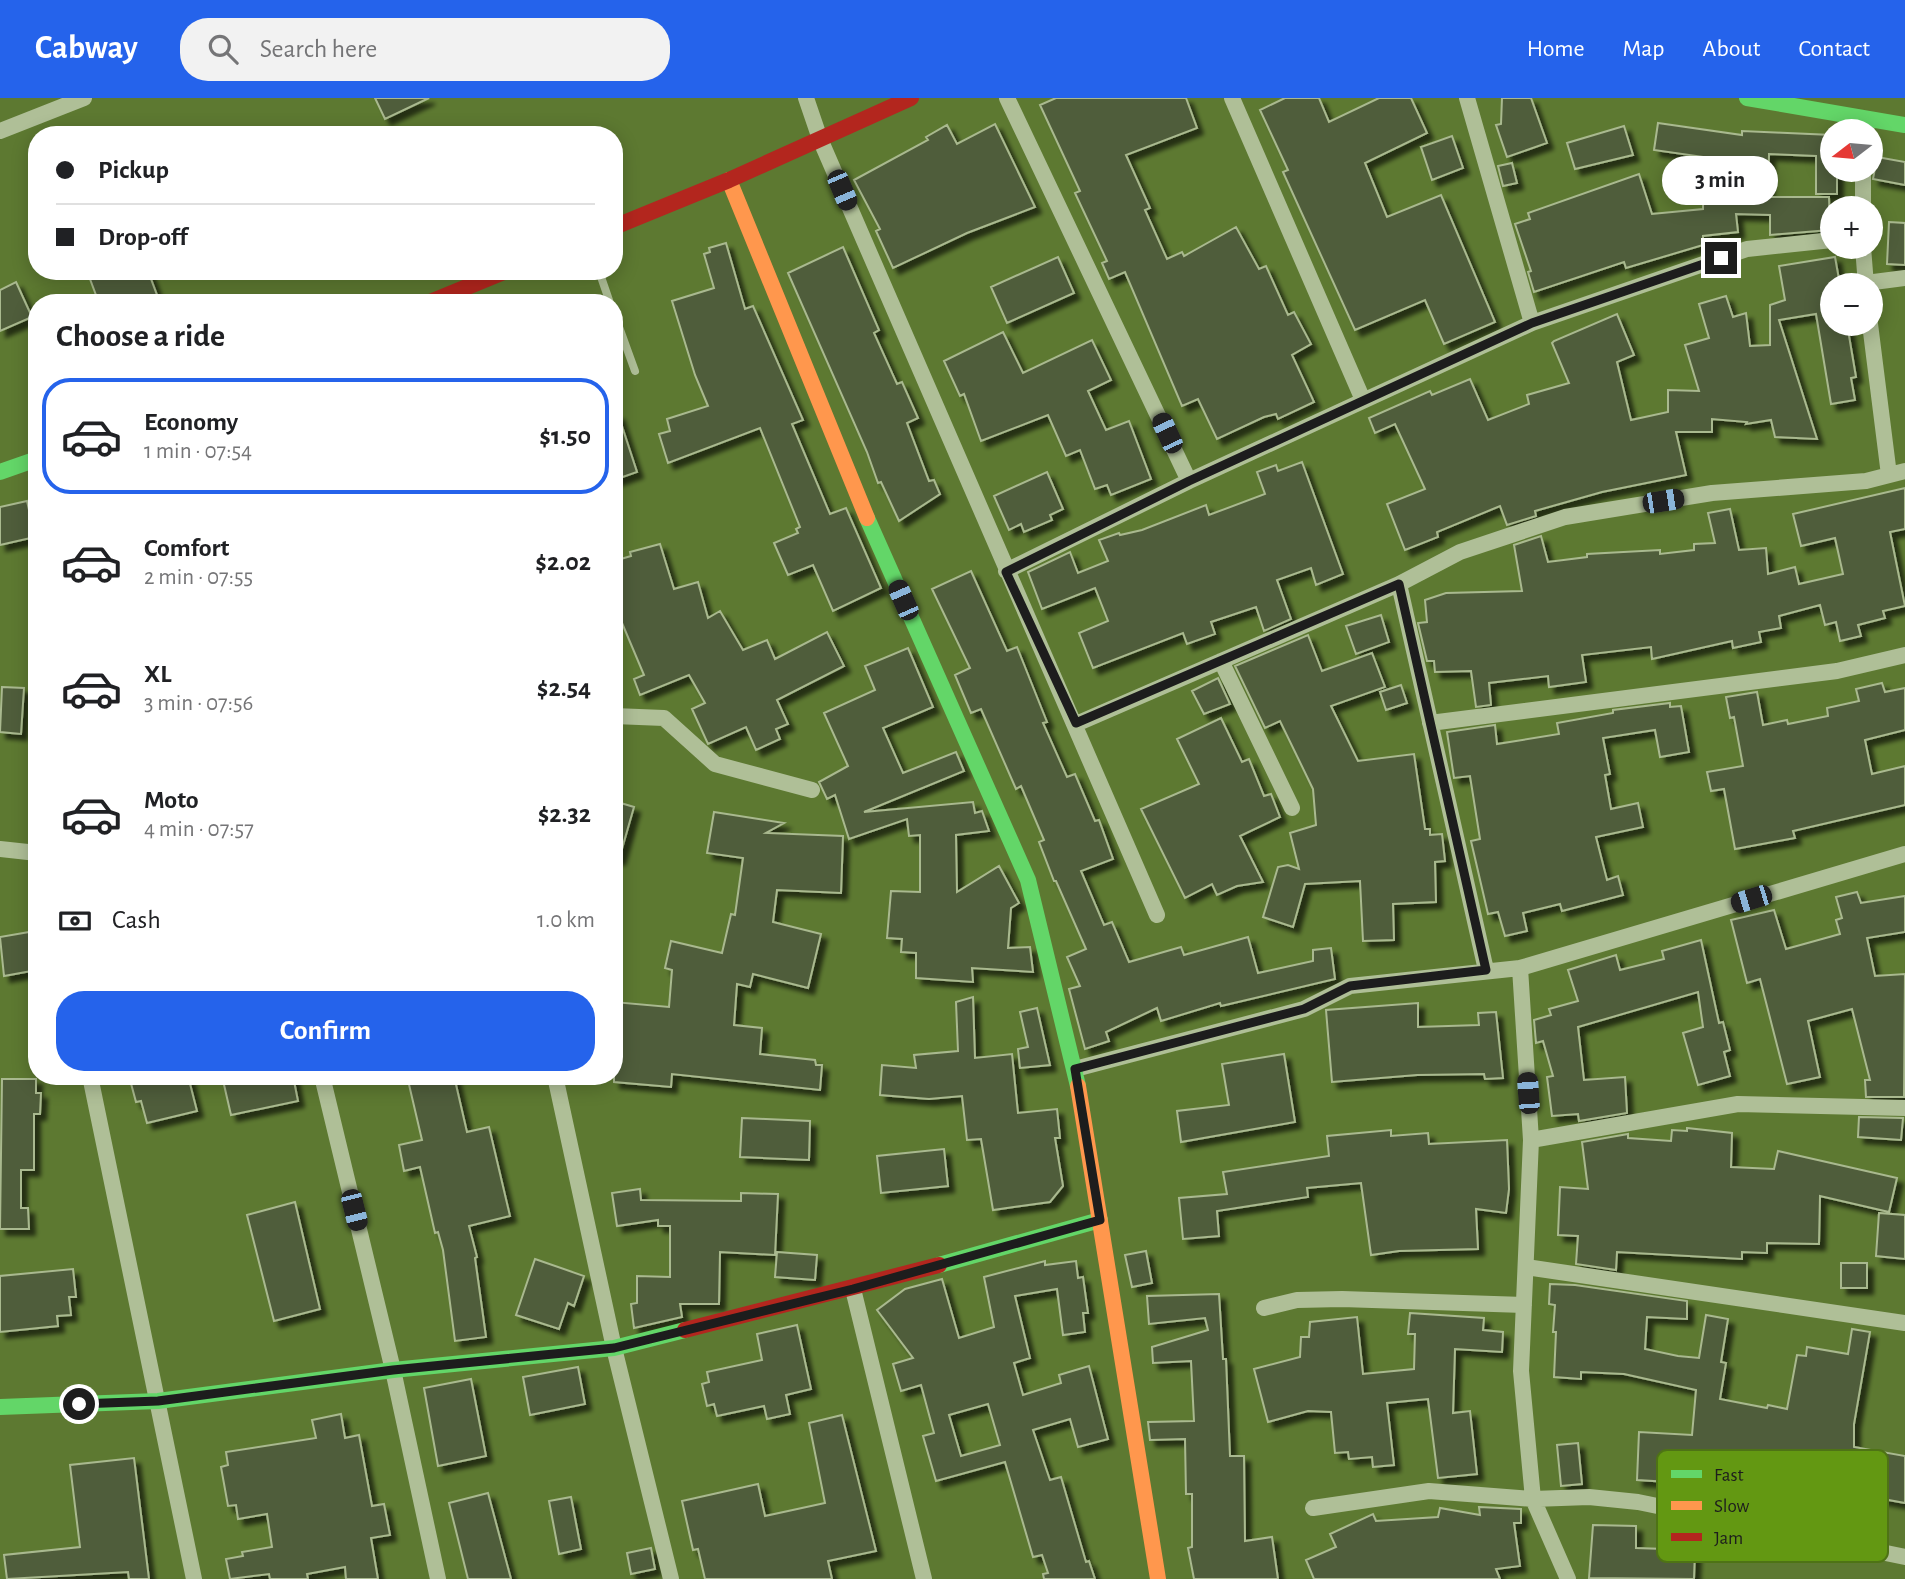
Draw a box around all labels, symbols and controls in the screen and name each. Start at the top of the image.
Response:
search box [180,18,670,81]
icon: search [204,30,242,68]
text: Cabway [35,32,138,65]
text: Search here [260,36,377,62]
text: Home [1527,37,1585,61]
text: Map [1623,37,1665,61]
text: About [1703,37,1760,61]
text: Contact [1798,37,1870,61]
north arrow [1820,119,1883,182]
map controls [1820,119,1883,336]
callout: 3 min [1663,156,1779,206]
text: Pickup [98,157,169,183]
car [825,167,860,213]
text: 3 min [1695,169,1745,192]
button: + [1820,196,1883,259]
text: Drop-off [98,224,187,250]
route end [1705,242,1737,274]
button: − [1820,273,1883,336]
text: Choose a ride [56,320,225,352]
icon: car [60,405,123,468]
text: Economy [144,409,238,435]
car [1149,410,1186,456]
text: $1.50 [539,423,591,449]
text: 1 min · 07:54 [144,440,252,463]
car [1641,487,1686,515]
icon: car [60,531,123,594]
text: Comfort [144,535,229,561]
text: $2.02 [535,549,591,575]
text: 2 min · 07:55 [144,566,253,589]
car [885,577,922,623]
icon: car [60,657,123,720]
text: XL [144,661,171,687]
text: $2.54 [537,675,591,701]
text: 3 min · 07:56 [144,692,253,715]
icon: car [60,783,123,846]
text: Moto [144,787,199,813]
text: $2.32 [538,801,591,827]
text: 4 min · 07:57 [144,818,254,841]
car [1728,883,1775,915]
icon: cash [56,902,94,940]
text: Cash [112,907,161,933]
text: 1.0 km [537,909,595,932]
button: Confirm [56,991,595,1071]
car [1517,1071,1540,1115]
car [339,1187,370,1233]
route start [63,1388,95,1420]
legend [1657,1450,1888,1562]
text: Fast [1714,1466,1744,1485]
text: Slow [1714,1497,1750,1516]
text: Jam [1714,1529,1743,1548]

